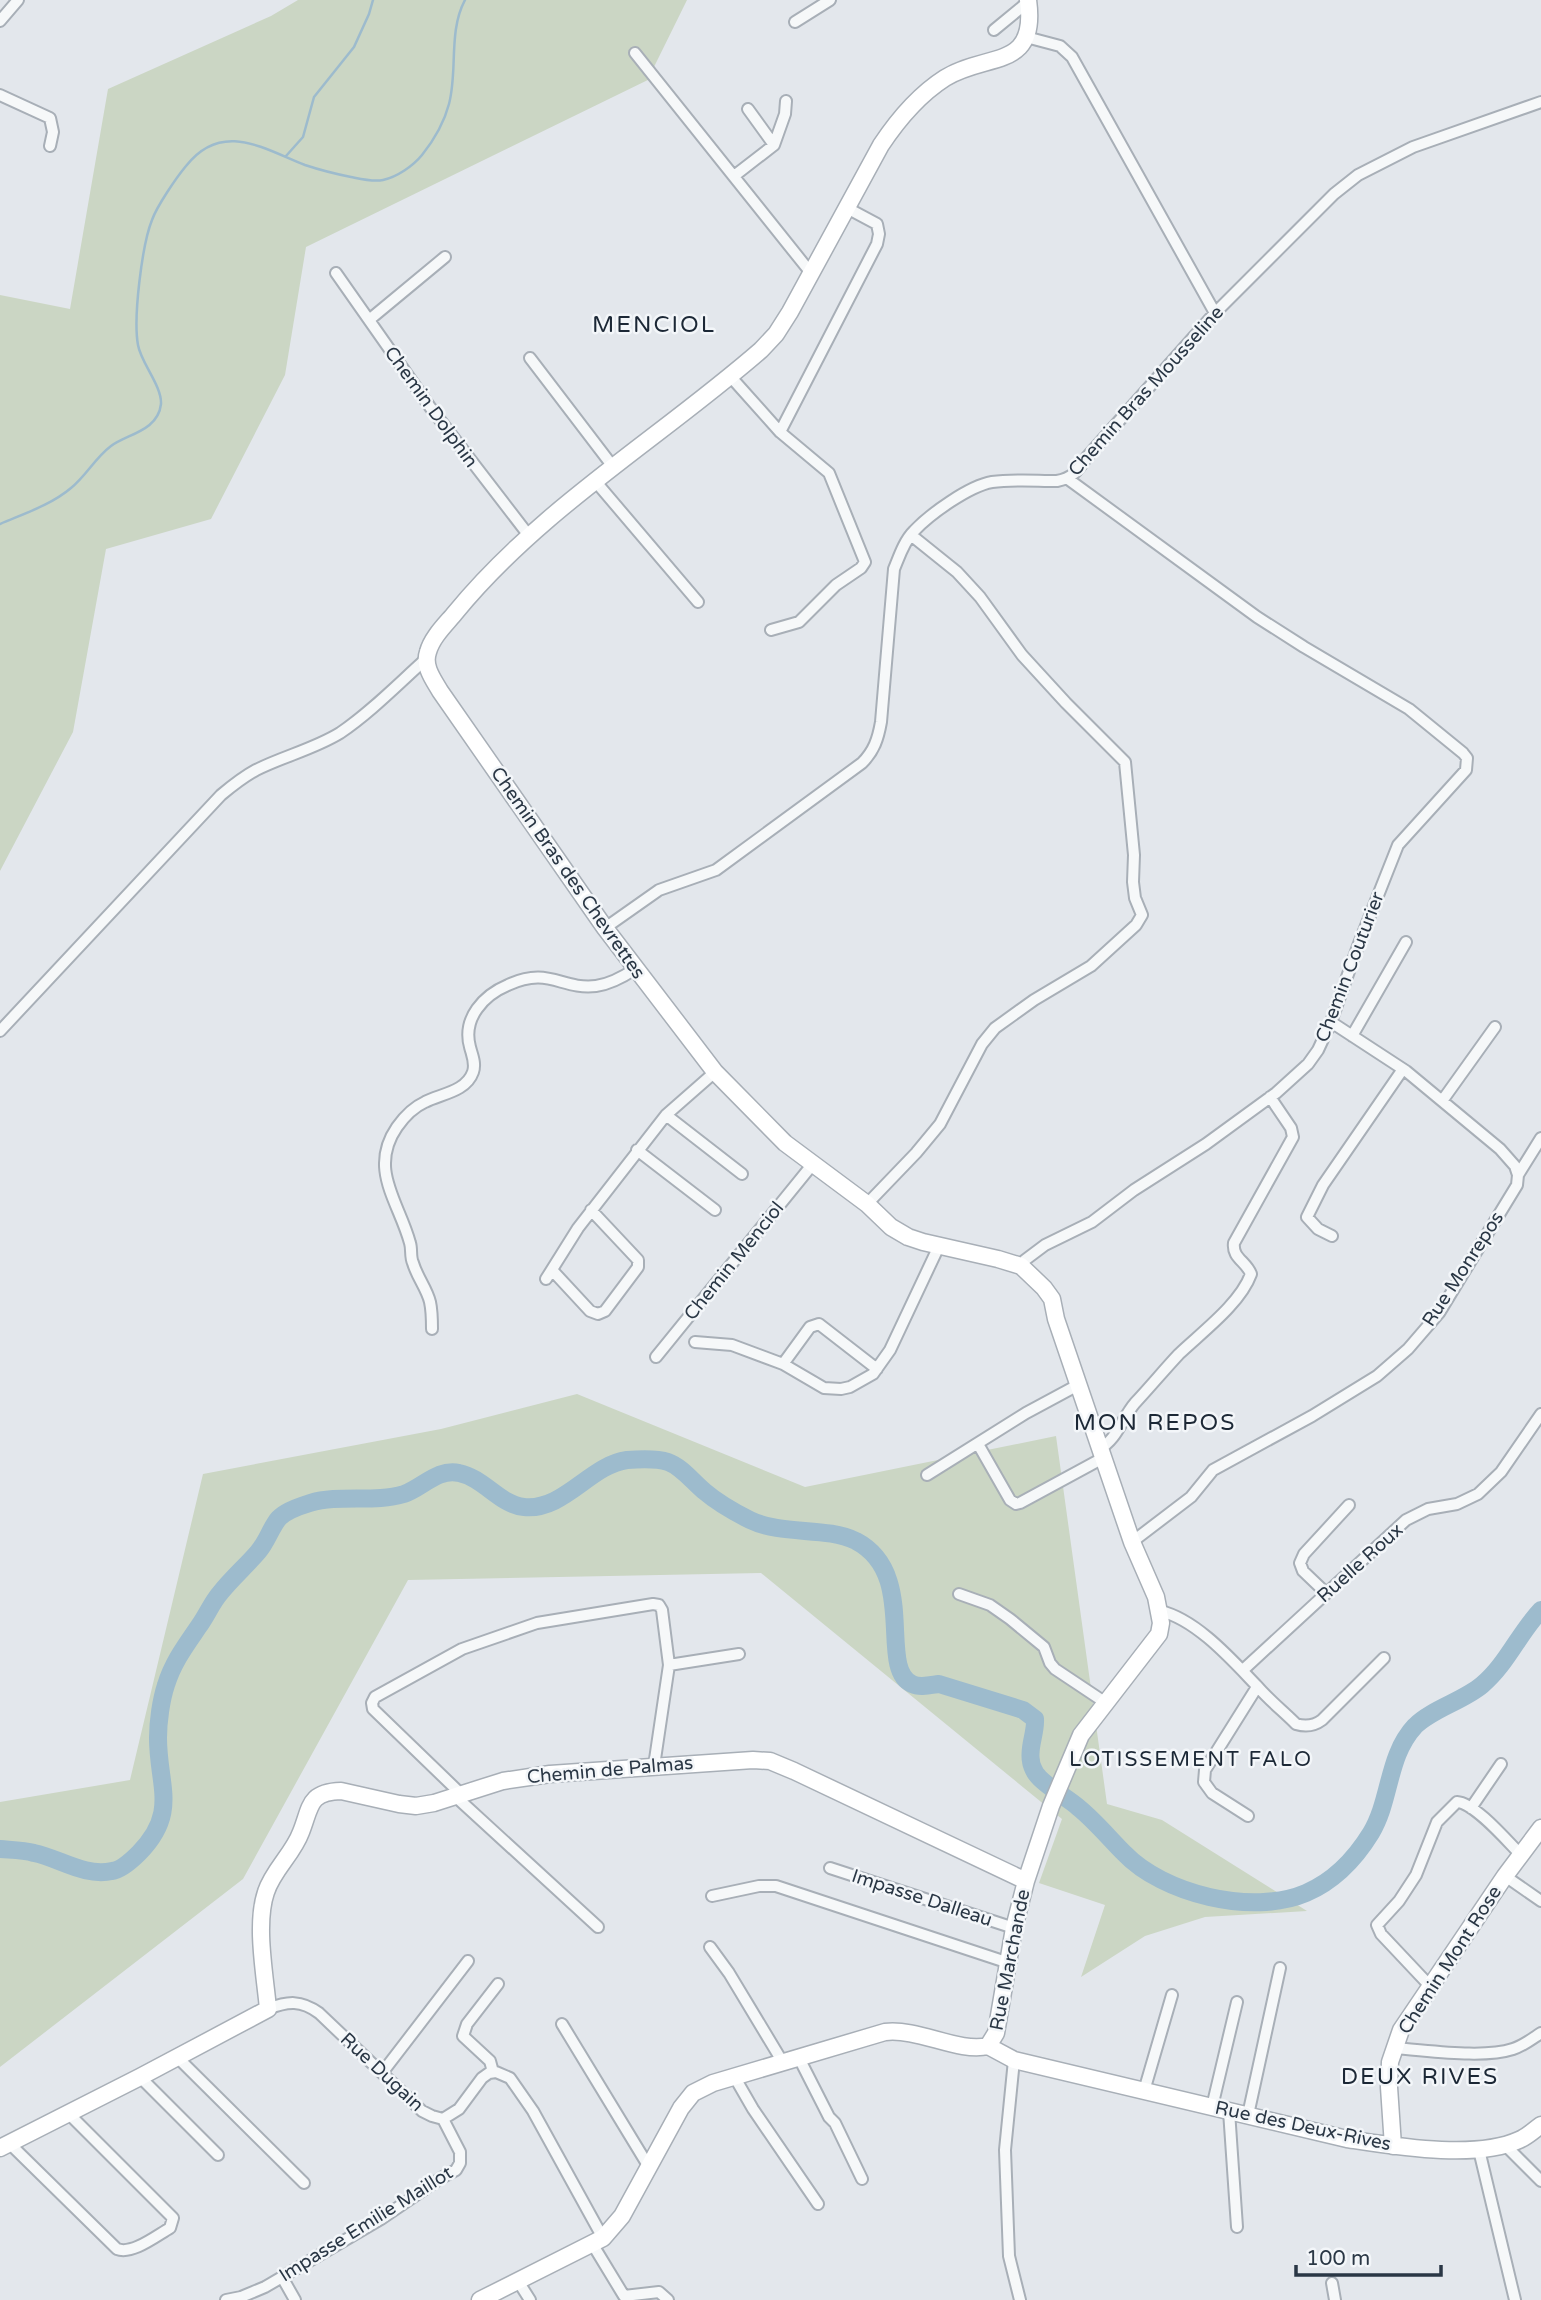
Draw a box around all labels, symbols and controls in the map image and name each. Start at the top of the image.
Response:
street label: Chemin Bras Mousseline [1064,301,1228,481]
district label: MENCIOL [592,311,716,339]
street label: Chemin Dolphin [380,342,482,472]
street label: Chemin Bras des Chevrettes [486,763,650,983]
street label: Chemin Couturier [1311,888,1389,1045]
street label: Chemin Menciol [680,1197,788,1325]
street label: Rue Monrepos [1418,1207,1508,1331]
district label: MON REPOS [1074,1409,1236,1437]
street label: Ruelle Roux [1313,1519,1407,1607]
district label: LOTISSEMENT FALO [1069,1747,1313,1772]
street label: Chemin de Palmas [526,1752,694,1788]
street label: Impasse Dalleau [849,1865,995,1931]
street label: Chemin Mont Rose [1394,1882,1506,2038]
street label: Rue Marchande [986,1887,1034,2033]
street label: Rue Dugain [336,2028,428,2116]
district label: DEUX RIVES [1341,2063,1499,2091]
street label: Rue des Deux-Rives [1213,2097,1393,2155]
street label: Impasse Emilie Maillot [275,2162,457,2286]
scale bar [1296,2234,1441,2278]
text: 100 m [1306,2246,1370,2271]

